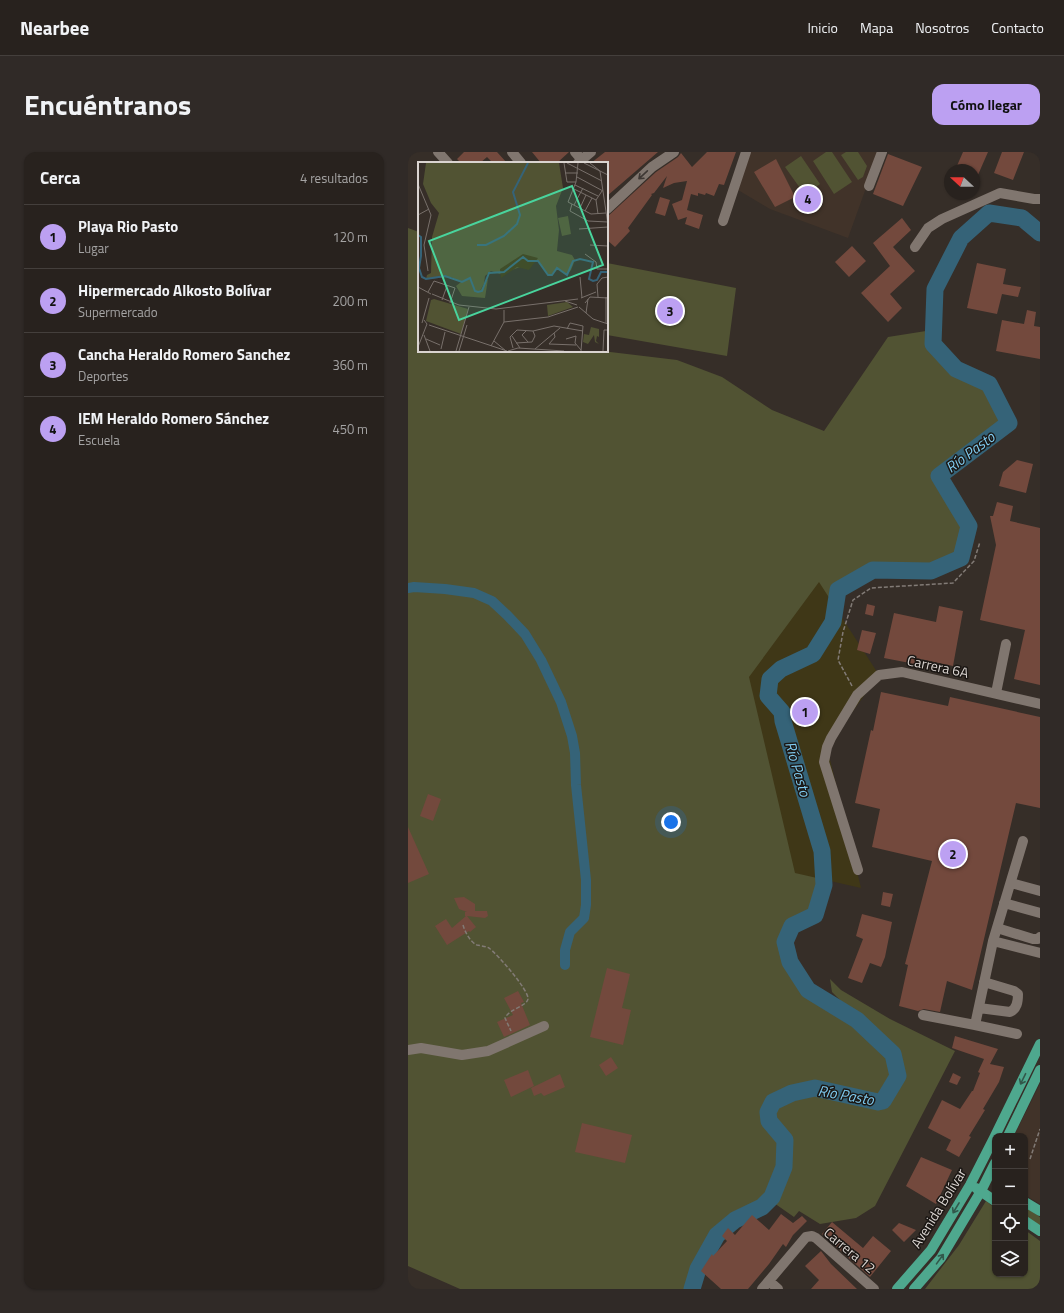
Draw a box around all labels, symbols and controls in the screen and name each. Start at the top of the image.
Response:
text: Nearbee [20,13,89,42]
text: Inicio [807,17,838,38]
text: Mapa [860,17,893,38]
text: Nosotros [915,17,969,38]
text: Contacto [991,17,1044,38]
text: Encuéntranos [24,83,191,126]
button: Cómo llegar [932,84,1040,125]
inset map [418,162,608,352]
north arrow [944,164,980,200]
text: Cerca [40,165,80,191]
text: 4 resultados [300,168,368,188]
one-way arrow [638,171,648,180]
pin: 4 [795,184,821,214]
text: Playa Rio Pasto [78,215,178,238]
text: 1 [49,227,57,247]
text: 120 m [332,227,368,247]
text: Lugar [78,238,109,258]
text: Hipermercado Alkosto Bolívar [78,279,271,302]
text: 2 [49,291,57,311]
text: 200 m [332,291,368,311]
pin: 3 [657,296,683,326]
text: Supermercado [78,302,158,322]
text: Cancha Heraldo Romero Sanchez [78,343,290,366]
text: 3 [49,355,57,375]
text: 360 m [332,355,368,375]
text: Deportes [78,366,128,386]
text: IEM Heraldo Romero Sánchez [78,407,269,430]
text: 4 [49,419,57,439]
text: 450 m [332,419,368,439]
water label: Río Pasto [940,425,1000,478]
text: Escuela [78,430,120,450]
street label: Carrera 6A [905,649,971,683]
pin: 1 [792,697,818,727]
water label: Río Pasto [779,739,817,800]
your location [661,812,681,832]
pin: 2 [940,839,966,869]
one-way arrow [1019,1073,1026,1085]
water label: Río Pasto [816,1079,876,1111]
map controls [992,1133,1028,1277]
button: + [992,1133,1028,1169]
street label: Avenida Bolívar [905,1164,971,1252]
button: − [992,1169,1028,1205]
one-way arrow [952,1202,960,1214]
button: locate [992,1205,1028,1241]
street label: Carrera 12 [820,1222,880,1278]
button: layers [992,1241,1028,1277]
one-way arrow [936,1254,944,1265]

